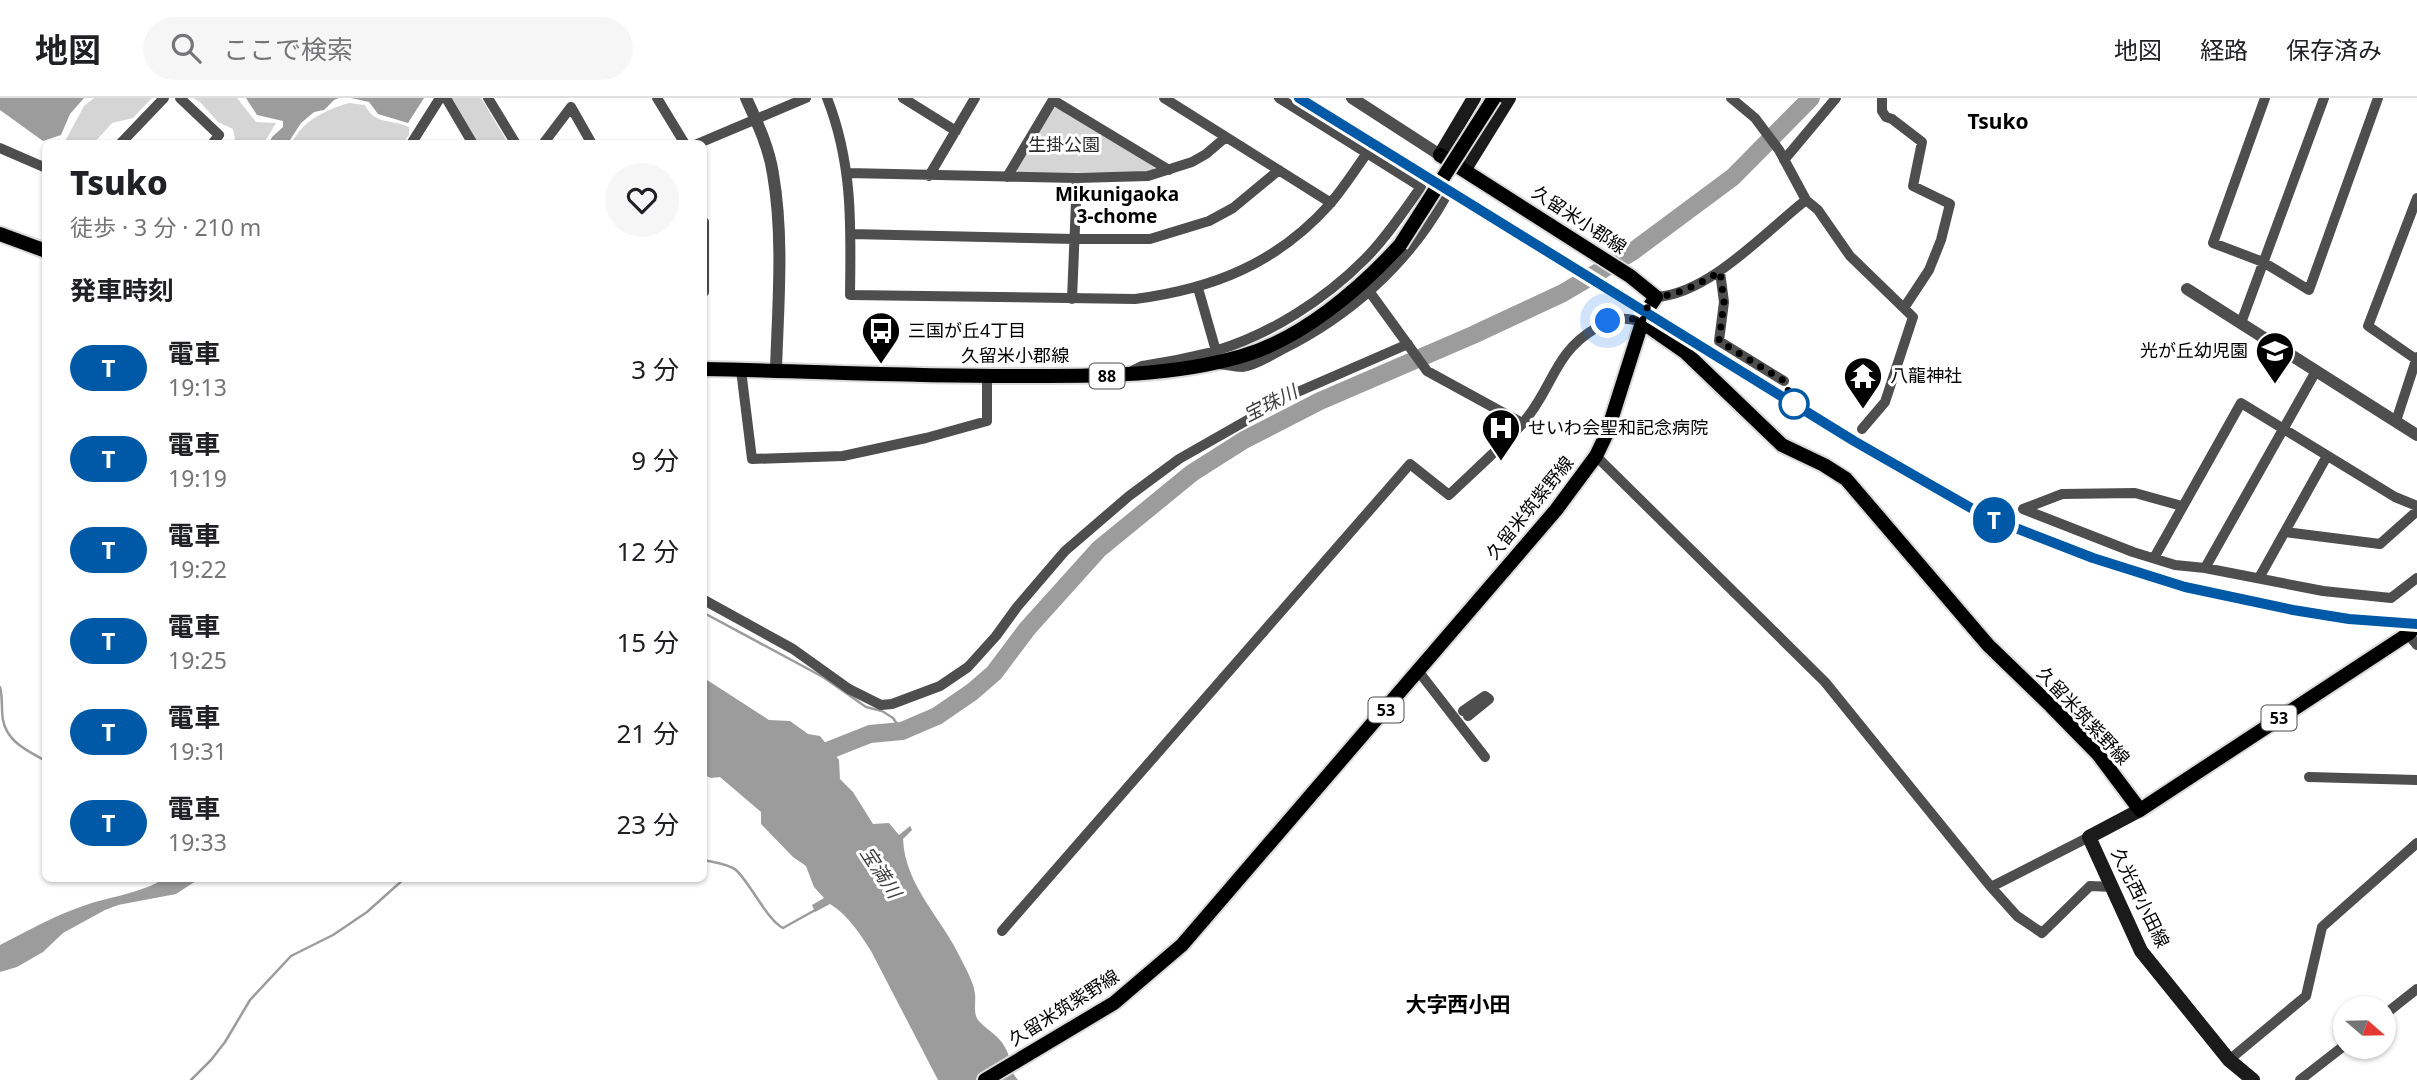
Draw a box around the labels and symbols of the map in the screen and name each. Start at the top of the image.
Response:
district label: Tsuko [1967,107,2029,135]
park label: 生掛公園 [1028,132,1100,156]
street label: 久留米小郡線 [1528,180,1631,259]
district label: Mikunigaoka 3-chome [1055,181,1179,229]
your location [1590,303,1625,338]
bus stop icon: 三国が丘4丁目 [860,310,902,365]
place label: 三国が丘4丁目 [908,318,1026,342]
school or university icon: 光が丘幼児園 [2254,330,2296,385]
place label: 光が丘幼児園 [2140,338,2248,362]
street label: 久留米小郡線 [961,343,1069,367]
temple icon: 八龍神社 [1842,355,1884,410]
place label: 八龍神社 [1890,363,1962,387]
road number: 88 [1090,364,1124,388]
water label: 宝珠川 [1239,378,1303,428]
unlabelled marker [1779,389,1809,419]
hospital icon: せいわ会聖和記念病院 [1480,407,1522,462]
place label: せいわ会聖和記念病院 [1528,415,1708,439]
street label: 久留米筑紫野線 [1480,451,1578,564]
line badge: T [1971,497,2017,543]
street label: 久留米筑紫野線 [2032,661,2135,770]
road number: 53 [1368,698,1404,722]
road number: 53 [2262,706,2296,730]
water label: 宝満川 [855,841,909,905]
street label: 久光西小田線 [2106,844,2175,951]
street label: 久留米筑紫野線 [1004,964,1123,1051]
district label: 大字西小田 [1406,990,1511,1018]
north arrow [2333,996,2396,1059]

